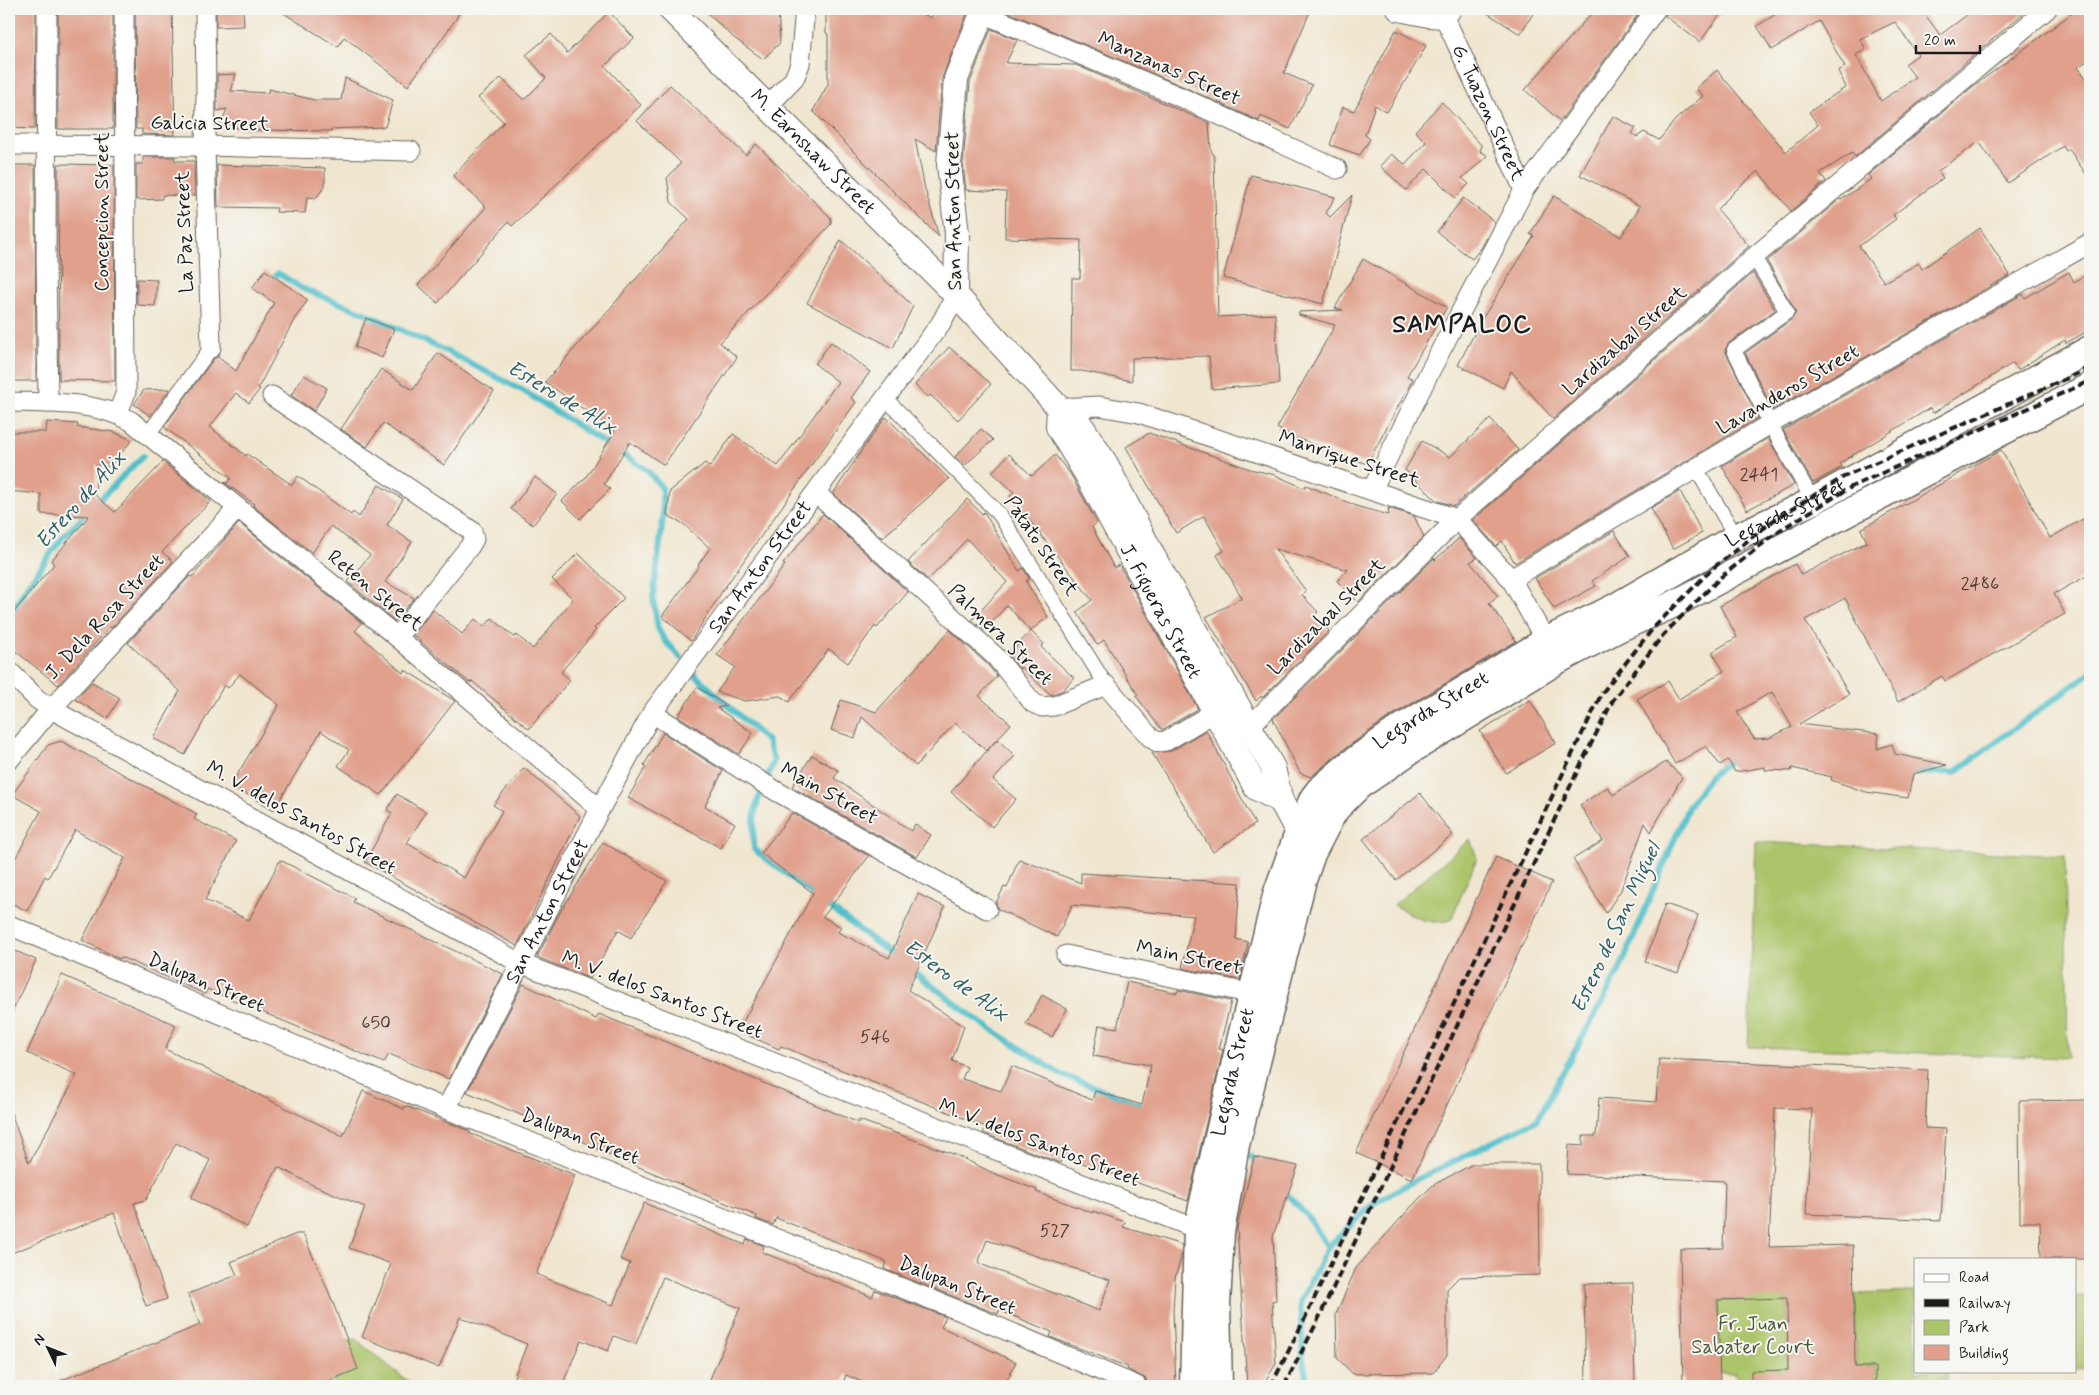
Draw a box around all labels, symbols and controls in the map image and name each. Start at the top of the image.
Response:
scale bar [1916,22,1980,54]
street label: Manzanas Street [1093,25,1245,113]
text: 20 m [1924,31,1956,51]
street label: G. Tuazon Street [1445,40,1531,185]
street label: M. Earnshaw Street [744,83,882,221]
street label: Galicia Street [150,109,270,139]
street label: San Anton Street [939,131,969,291]
street label: Concepcion Street [89,132,116,292]
street label: La Paz Street [169,170,201,293]
street label: Lardizabal Street [1557,279,1693,402]
district label: SAMPALOC [1392,309,1532,342]
street label: Lavanderos Street [1712,338,1864,442]
water label: Estero de Alix [502,354,623,442]
street label: Manrique Street [1275,423,1423,495]
water label: Estero de Alix [30,444,133,555]
house number: 2441 [1740,463,1778,487]
street label: Legarda Street [1720,472,1851,554]
street label: Patato Street [997,491,1085,602]
street label: San Anton Street [702,495,818,639]
street label: J. Figueras Street [1113,539,1208,684]
street label: Reten Street [321,544,429,638]
street label: J. Dela Rosa Street [39,548,171,686]
street label: Lardizabal Street [1262,552,1392,682]
house number: 2486 [1961,572,1999,596]
street label: Palmera Street [942,578,1058,692]
street label: Legarda Street [1368,665,1494,756]
street label: M. V. delos Santos Street [201,754,401,882]
street label: Main Street [775,756,883,832]
street label: San Anton Street [499,834,596,989]
water label: Estero de San Miguel [1564,836,1671,1018]
water label: Estero de Alix [898,934,1015,1029]
street label: Main Street [1134,934,1244,982]
street label: M. V. delos Santos Street [558,944,766,1046]
street label: Dalupan Street [143,946,269,1020]
street label: Legarda Street [1205,1005,1261,1139]
house number: 650 [361,1011,391,1035]
house number: 546 [860,1025,890,1049]
street label: M. V. delos Santos Street [935,1092,1143,1194]
street label: Dalupan Street [517,1102,643,1172]
house number: 527 [1040,1219,1070,1243]
street label: Dalupan Street [894,1250,1020,1322]
legend [1914,1258,2076,1372]
text: Road [1959,1268,1989,1288]
text: Railway [1959,1294,2011,1314]
park label: Fr. Juan Sabater Court [1691,1311,1815,1361]
text: Park [1959,1318,1989,1338]
north arrow [22,1322,72,1372]
text: N [29,1330,49,1349]
text: Building [1959,1344,2009,1365]

